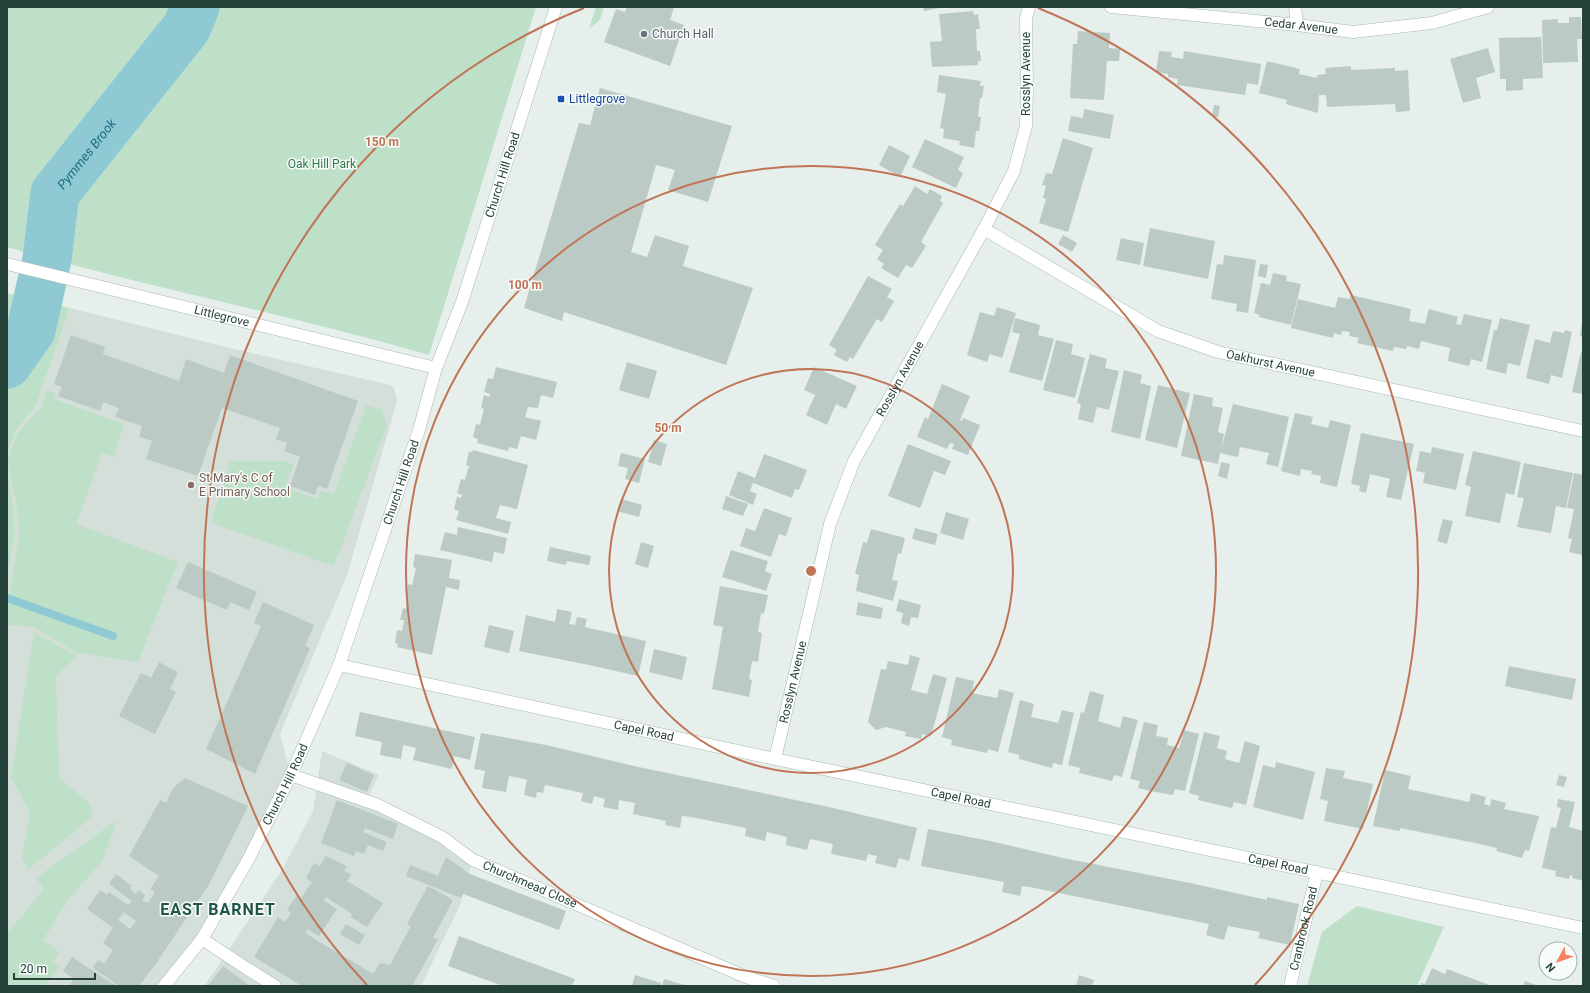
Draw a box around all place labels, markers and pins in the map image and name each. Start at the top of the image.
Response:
place label: Church Hall [652,27,714,41]
marker: Church Hall [639,29,649,39]
place label: Littlegrove [569,92,625,106]
marker: Littlegrove [556,94,566,104]
place label: St Mary's C of E Primary School [199,471,290,499]
marker: St Mary's C of E Primary School [186,480,196,490]
centre of rings [804,564,818,578]

